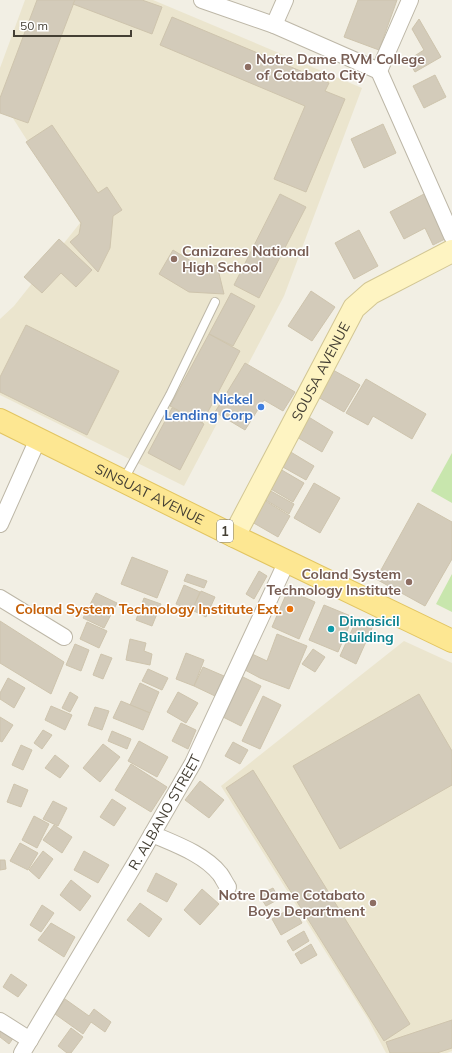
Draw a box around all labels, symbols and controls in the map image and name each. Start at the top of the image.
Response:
scale bar [14,12,131,38]
text: 50 m [20,18,48,33]
place label: Notre Dame RVM College of Cotabato City [256,50,425,84]
marker: Notre Dame RVM College of Cotabato City [243,62,253,72]
place label: Canizares National High School [182,242,309,276]
marker: Canizares National High School [169,254,179,264]
street label: SOUSA AVENUE [287,319,354,424]
place label: Nickel Lending Corp [164,390,253,424]
marker: Nickel Lending Corp [256,402,266,412]
street label: SINSUAT AVENUE [92,460,207,529]
road number: 1 [217,520,233,542]
place label: Coland System Technology Institute [267,565,401,599]
marker: Coland System Technology Institute [404,577,414,587]
place label: Coland System Technology Institute Ext. [15,600,282,618]
marker: Coland System Technology Institute Ext. [285,604,295,614]
place label: Dimasicil Building [339,612,400,646]
marker: Dimasicil Building [326,624,336,634]
street label: R. ALBANO STREET [124,751,205,873]
place label: Notre Dame Cotabato Boys Department [218,886,366,920]
marker: Notre Dame Cotabato Boys Department [368,898,378,908]

